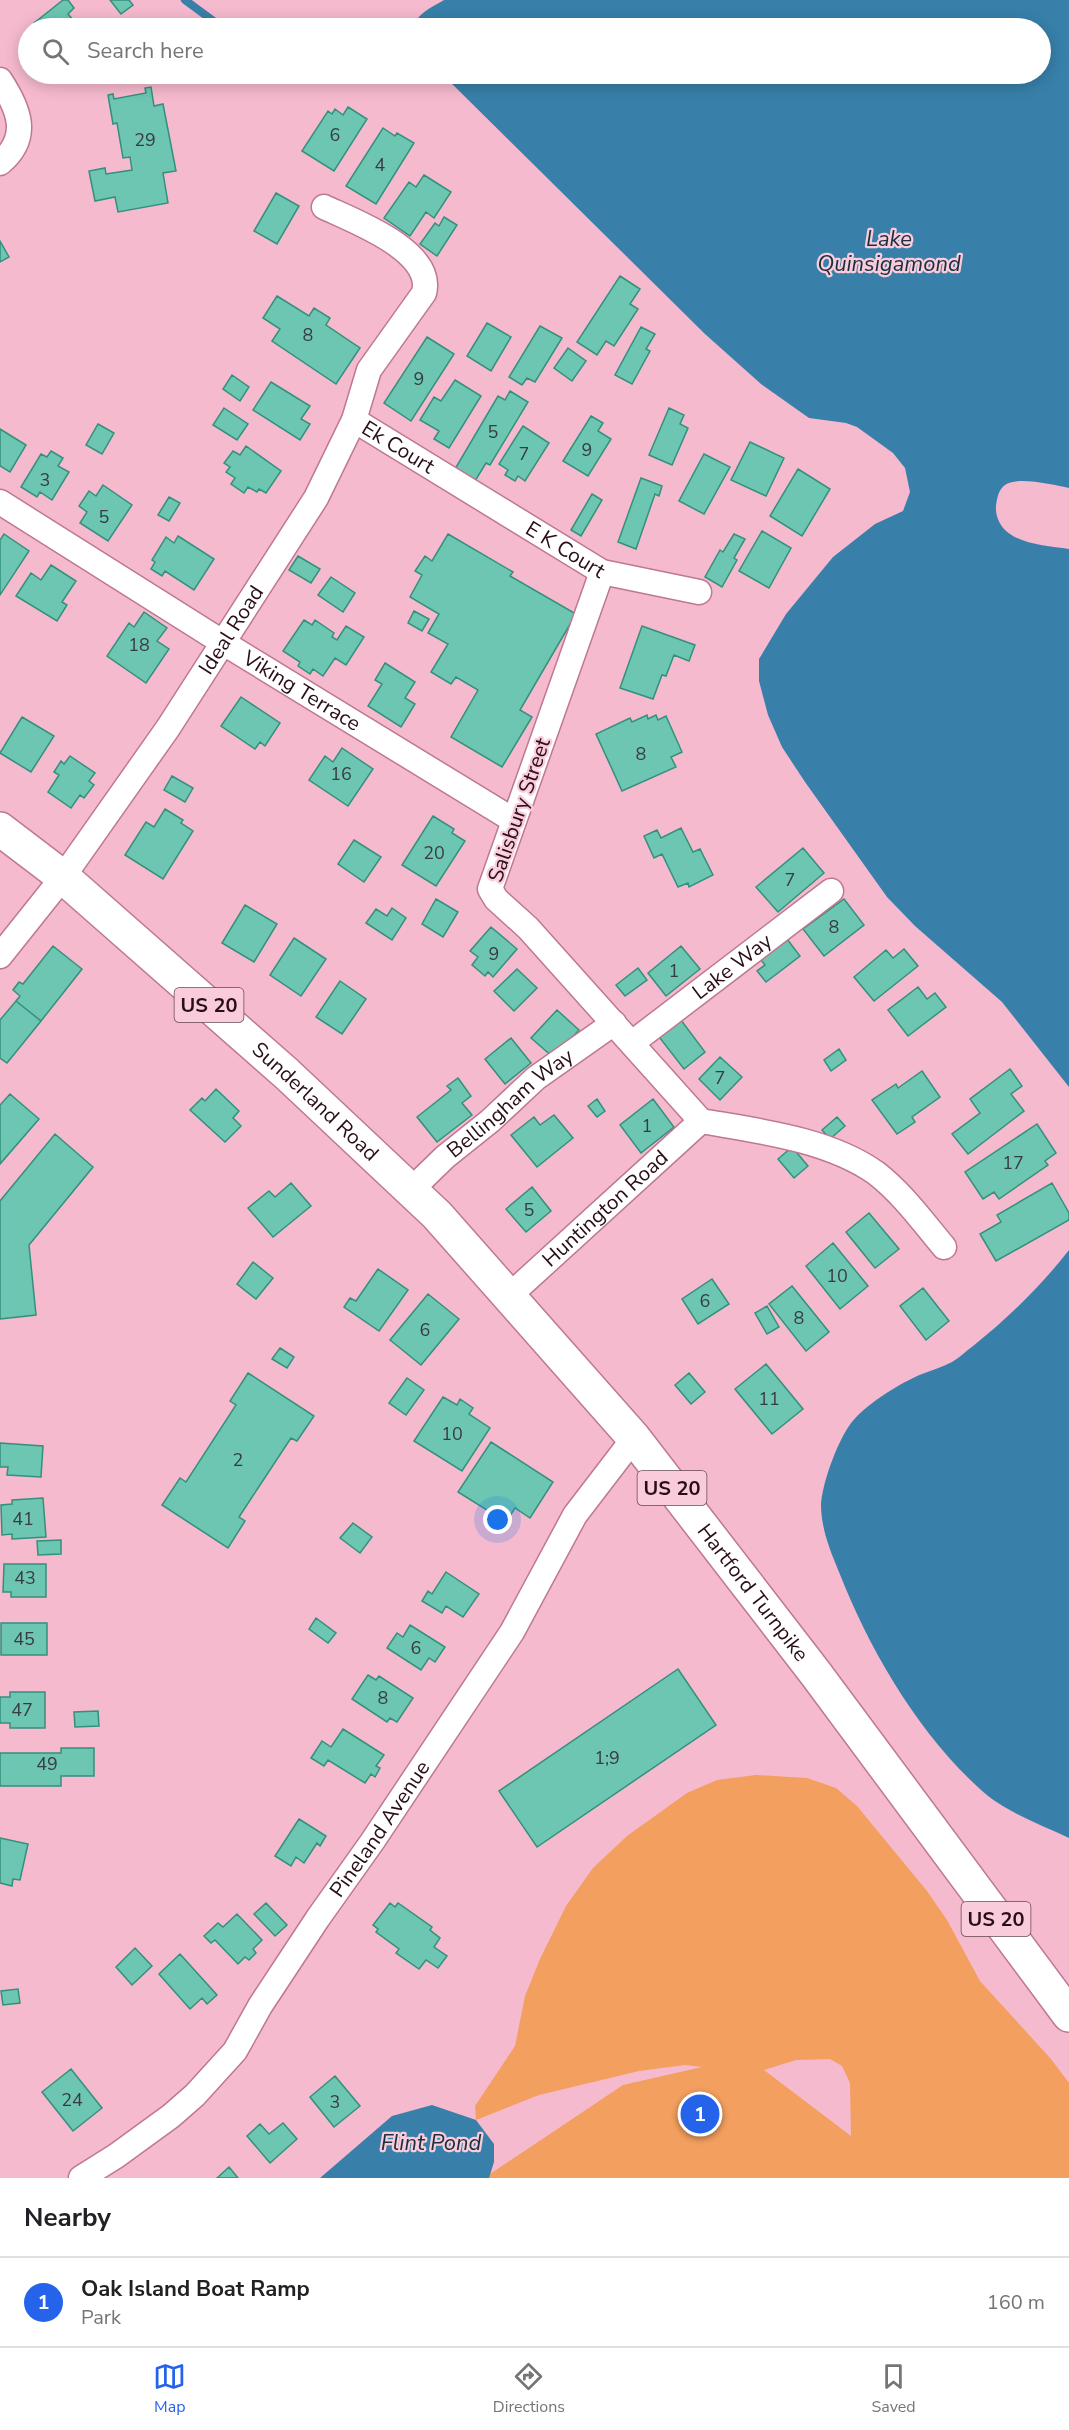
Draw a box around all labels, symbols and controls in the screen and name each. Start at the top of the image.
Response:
search box [18,18,1051,84]
icon: search [39,35,72,68]
text: Search here [87,36,204,66]
house number: 6 [330,123,340,147]
house number: 29 [134,128,156,152]
house number: 4 [375,153,386,177]
water label: Lake Quinsigamond [817,224,961,279]
house number: 8 [303,323,313,347]
house number: 9 [414,367,424,391]
street label: Ek Court [357,414,441,480]
house number: 5 [488,420,498,444]
house number: 9 [582,438,592,462]
house number: 7 [519,442,529,466]
house number: 3 [40,468,50,492]
house number: 5 [99,505,109,529]
street label: E K Court [520,515,611,585]
street label: Ideal Road [192,580,270,680]
house number: 18 [128,633,150,657]
street label: Viking Terrace [237,644,366,738]
street label: Salisbury Street [481,733,557,886]
house number: 8 [636,742,646,766]
house number: 16 [330,762,352,786]
house number: 20 [423,841,445,865]
house number: 7 [785,868,795,892]
house number: 8 [829,915,839,939]
street label: Lake Way [687,927,778,1006]
house number: 9 [489,942,499,966]
house number: 1 [669,959,679,983]
road number: US 20 [174,988,244,1022]
street label: Sunderland Road [246,1036,385,1167]
street label: Bellingham Way [441,1042,579,1164]
house number: 7 [715,1066,725,1090]
house number: 1 [642,1114,652,1138]
street label: Huntington Road [536,1144,674,1273]
house number: 17 [1002,1151,1024,1175]
house number: 5 [524,1198,534,1222]
house number: 10 [826,1264,848,1288]
house number: 6 [700,1289,710,1313]
house number: 8 [794,1306,804,1330]
house number: 6 [420,1318,430,1342]
house number: 11 [758,1387,780,1411]
house number: 10 [441,1422,463,1446]
house number: 2 [233,1448,243,1472]
road number: US 20 [638,1471,706,1505]
your location [483,1505,512,1534]
house number: 41 [12,1507,34,1531]
street label: Hartford Turnpike [691,1518,815,1667]
house number: 43 [14,1566,36,1590]
house number: 45 [13,1627,35,1651]
house number: 6 [411,1636,421,1660]
house number: 8 [378,1686,388,1710]
house number: 47 [11,1698,33,1722]
house number: 1;9 [594,1746,620,1770]
house number: 49 [36,1752,58,1776]
street label: Pineland Avenue [323,1755,436,1903]
road number: US 20 [962,1902,1030,1936]
house number: 24 [61,2088,83,2112]
house number: 3 [330,2090,340,2114]
pin: 1 [680,2092,720,2136]
water label: Flint Pond [381,2128,481,2158]
text: Nearby [24,2200,111,2235]
text: Oak Island Boat Ramp [81,2274,310,2304]
text: 1 [38,2289,50,2316]
text: 160 m [987,2289,1045,2316]
text: Park [81,2304,121,2331]
tab: Map [153,2360,186,2418]
tab: Directions [493,2360,565,2418]
tab: Saved [872,2360,916,2418]

